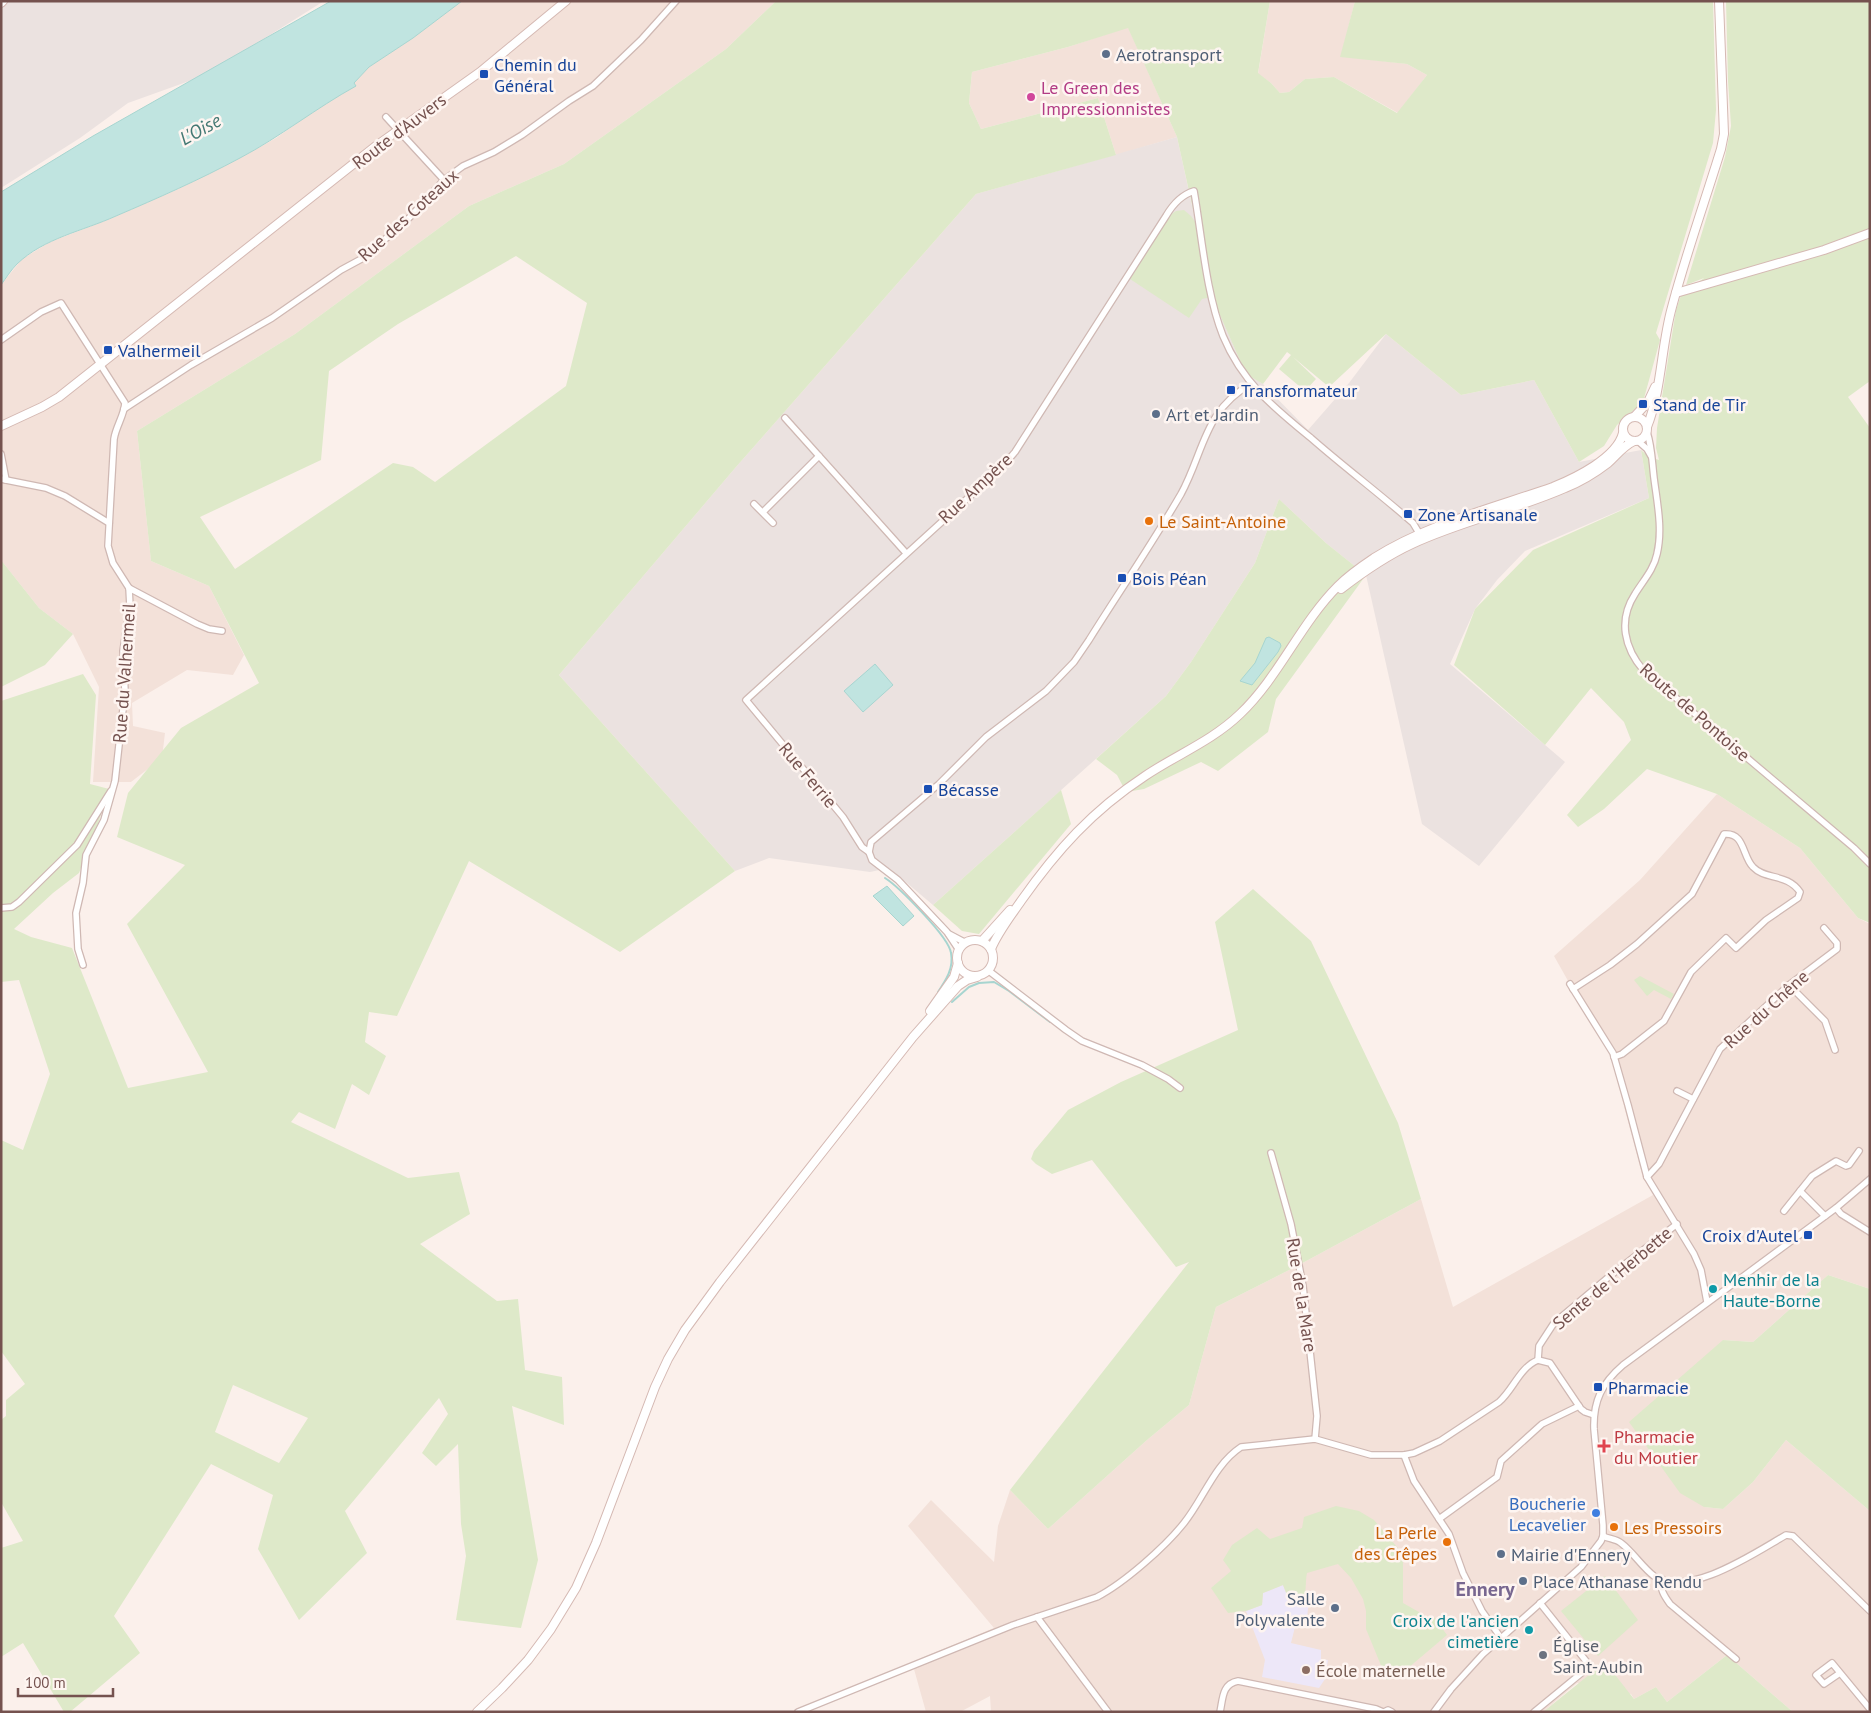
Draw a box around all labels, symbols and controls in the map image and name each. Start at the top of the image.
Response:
place label: Aerotransport [1116,43,1222,66]
marker: Aerotransport [1100,48,1112,60]
place label: Chemin du Général [494,53,577,97]
marker: Chemin du Général [478,68,490,80]
place label: Le Green des Impressionnistes [1041,76,1170,120]
street label: Route d'Auvers [347,88,451,174]
marker: Le Green des Impressionnistes [1025,91,1037,103]
water label: L'Oise [175,108,225,150]
street label: Rue des Coteaux [353,164,463,266]
place label: Valhermeil [117,339,201,362]
marker: Valhermeil [102,344,114,356]
place label: Transformateur [1241,379,1357,402]
marker: Transformateur [1225,384,1237,396]
place label: Stand de Tir [1653,393,1746,416]
marker: Stand de Tir [1637,398,1649,410]
place label: Art et Jardin [1166,403,1259,426]
marker: Art et Jardin [1150,408,1162,420]
street label: Rue Ampère [933,448,1017,528]
place label: Zone Artisanale [1418,503,1538,526]
marker: Zone Artisanale [1402,508,1414,520]
place label: Le Saint-Antoine [1159,510,1286,533]
marker: Le Saint-Antoine [1143,515,1155,527]
place label: Bois Péan [1132,567,1207,590]
marker: Bois Péan [1116,572,1128,584]
street label: Rue du Valhermeil [108,601,140,744]
street label: Route de Pontoise [1635,658,1755,766]
street label: Rue Ferrie [774,737,842,813]
place label: Bécasse [938,778,999,801]
marker: Bécasse [922,783,934,795]
street label: Rue du Chêne [1719,965,1813,1053]
street label: Sente de l'Herbette [1548,1221,1676,1335]
place label: Croix d'Autel [1702,1224,1799,1247]
marker: Croix d'Autel [1802,1229,1814,1241]
street label: Rue de la Mare [1282,1236,1322,1354]
place label: Menhir de la Haute-Borne [1723,1268,1821,1312]
marker: Menhir de la Haute-Borne [1707,1283,1719,1295]
place label: Pharmacie [1608,1376,1689,1399]
marker: Pharmacie [1592,1381,1604,1393]
place label: Pharmacie du Moutier [1614,1425,1698,1469]
marker: Pharmacie du Moutier [1598,1440,1610,1452]
place label: Boucherie Lecavelier [1509,1492,1586,1536]
marker: Boucherie Lecavelier [1590,1507,1602,1519]
place label: Les Pressoirs [1624,1516,1722,1539]
place label: La Perle des Crêpes [1354,1521,1437,1565]
marker: Les Pressoirs [1608,1521,1620,1533]
marker: La Perle des Crêpes [1441,1536,1453,1548]
place label: Mairie d'Ennery [1511,1543,1631,1566]
marker: Mairie d'Ennery [1495,1548,1507,1560]
place label: Place Athanase Rendu [1533,1570,1702,1593]
marker: Place Athanase Rendu [1517,1575,1529,1587]
district label: Ennery [1456,1576,1515,1602]
place label: Salle Polyvalente [1235,1587,1325,1631]
marker: Salle Polyvalente [1329,1602,1341,1614]
place label: Croix de l'ancien cimetière [1392,1609,1519,1653]
marker: Croix de l'ancien cimetière [1523,1624,1535,1636]
place label: Église Saint-Aubin [1553,1634,1643,1678]
marker: Église Saint-Aubin [1537,1649,1549,1661]
place label: École maternelle [1316,1659,1446,1682]
marker: École maternelle [1300,1664,1312,1676]
scale bar [18,1666,112,1698]
text: 100 m [25,1673,66,1692]

